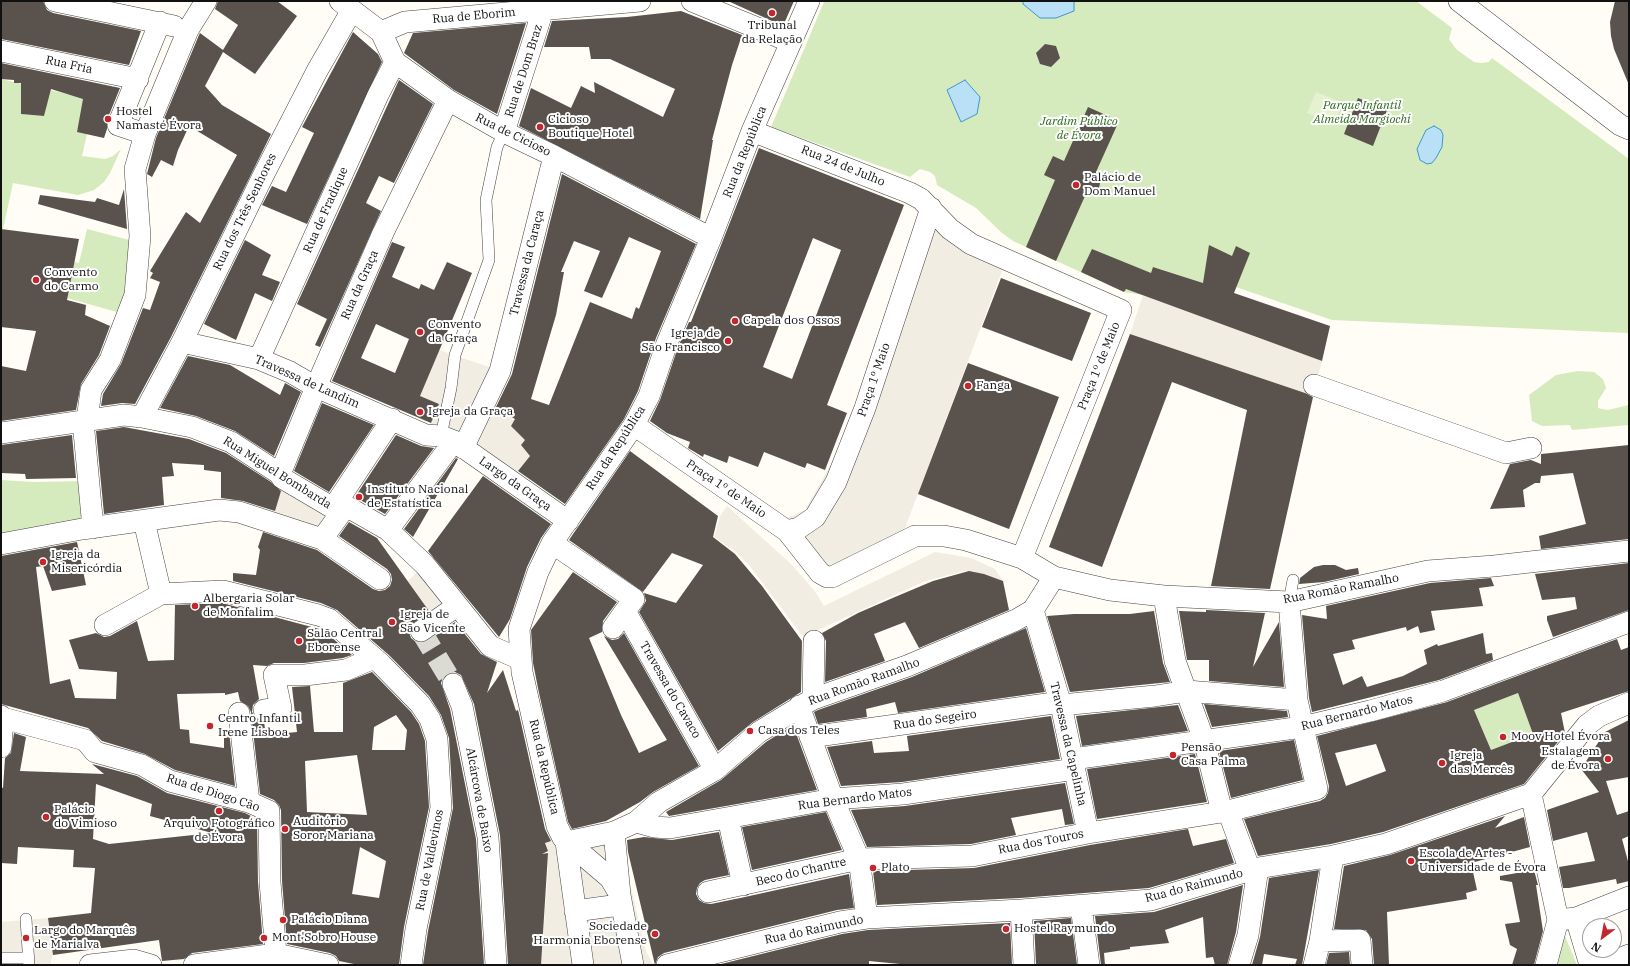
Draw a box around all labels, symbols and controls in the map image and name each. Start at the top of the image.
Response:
street label: Rua de Eborim [432,5,516,27]
marker: Tribunal da Relação [767,8,777,18]
place label: Tribunal da Relação [742,19,802,47]
street label: Rua de Dom Braz [502,23,546,119]
street label: Rua Fria [44,53,94,77]
park label: Parque Infantil Almeida Margiochi [1313,99,1411,127]
street label: Rua da República [720,104,770,200]
place label: Hostel Namasté Évora [116,105,202,133]
street label: Rua de Cicioso [473,111,553,159]
place label: Cicioso Boutique Hotel [548,113,633,141]
marker: Hostel Namasté Évora [103,114,113,124]
park label: Jardim Público de Évora [1040,115,1118,143]
marker: Cicioso Boutique Hotel [535,122,545,132]
street label: Rua 24 de Julho [799,143,887,189]
street label: Rua dos Três Senhores [210,151,280,273]
street label: Rua de Fradique [301,165,351,255]
place label: Palácio de Dom Manuel [1084,171,1156,199]
marker: Palácio de Dom Manuel [1071,180,1081,190]
street label: Travessa da Caraça [507,209,547,317]
street label: Rua da Graça [338,248,382,322]
place label: Convento do Carmo [44,266,99,294]
marker: Convento do Carmo [31,275,41,285]
place label: Capela dos Ossos [743,314,840,328]
marker: Capela dos Ossos [730,316,740,326]
place label: Convento da Graça [428,318,481,346]
street label: Praça 1º de Maio [1075,320,1123,412]
marker: Convento da Graça [415,327,425,337]
place label: Igreja de São Francisco [641,327,720,355]
marker: Igreja de São Francisco [723,336,733,346]
street label: Praça 1º Maio [855,341,893,419]
street label: Travessa de Landim [252,352,362,412]
place label: Fanga [976,379,1010,393]
marker: Fanga [963,381,973,391]
street label: Rua da República [583,403,649,493]
place label: Igreja da Graça [428,405,513,419]
marker: Igreja da Graça [415,407,425,417]
street label: Rua Miguel Bombarda [220,434,334,512]
street label: Largo da Graça [476,454,554,514]
street label: Praça 1º de Maio [683,457,769,521]
place label: Instituto Nacional de Estatística [367,483,468,511]
marker: Instituto Nacional de Estatística [354,492,364,502]
place label: Igreja da Misericórdia [51,548,122,576]
marker: Igreja da Misericórdia [38,557,48,567]
street label: Rua Romão Ramalho [1282,571,1400,607]
place label: Albergaria Solar de Monfalim [203,592,295,620]
marker: Albergaria Solar de Monfalim [190,601,200,611]
place label: Igreja de São Vicente [400,608,466,636]
marker: Igreja de São Vicente [387,617,397,627]
place label: Salão Central Eborense [307,627,382,655]
marker: Salão Central Eborense [294,636,304,646]
street label: Travessa do Cavaco [636,639,704,741]
street label: Rua Romão Ramalho [806,655,922,709]
street label: Travessa da Capelinha [1047,681,1089,807]
street label: Rua Bernardo Matos [1300,692,1414,734]
street label: Rua do Segeiro [892,707,978,733]
place label: Centro Infantil Irene Lisboa [218,712,301,740]
street label: Rua da República [526,718,562,816]
marker: Centro Infantil Irene Lisboa [205,721,215,731]
place label: Casa dos Teles [758,724,840,738]
marker: Casa dos Teles [745,726,755,736]
place label: Moov Hotel Évora [1511,730,1610,744]
marker: Moov Hotel Évora [1498,732,1508,742]
place label: Pensão Casa Palma [1181,741,1246,769]
place label: Estalagem de Évora [1541,745,1600,773]
street label: Alcárcova de Baixo [463,746,495,854]
place label: Igreja das Mercês [1450,749,1513,777]
marker: Pensão Casa Palma [1168,750,1178,760]
marker: Estalagem de Évora [1603,754,1613,764]
marker: Igreja das Mercês [1437,758,1447,768]
street label: Rua de Diogo Cão [165,771,261,815]
street label: Rua Bernardo Matos [797,785,913,813]
place label: Palácio do Vimioso [54,803,117,831]
marker: Arquivo Fotográfico de Évora [214,806,224,816]
street label: Rua de Valdevinos [413,808,447,912]
marker: Palácio do Vimioso [41,812,51,822]
place label: Auditório Soror Mariana [293,815,374,843]
place label: Arquivo Fotográfico de Évora [163,817,275,845]
marker: Auditório Soror Mariana [280,824,290,834]
street label: Rua dos Touros [997,827,1085,857]
place label: Escola de Artes - Universidade de Évora [1419,847,1546,875]
street label: Beco do Chantre [754,855,848,889]
marker: Escola de Artes - Universidade de Évora [1406,856,1416,866]
place label: Plato [881,861,910,875]
marker: Plato [868,863,878,873]
street label: Rua do Raimundo [1144,866,1244,906]
street label: Rua do Raimundo [763,912,865,948]
place label: Palácio Diana [291,913,368,927]
marker: Palácio Diana [278,915,288,925]
north arrow [1582,918,1622,958]
place label: Sociedade Harmonia Eborense [533,920,647,948]
place label: Hostel Raymundo [1014,922,1115,936]
place label: Largo do Marquês de Marialva [34,924,135,952]
marker: Hostel Raymundo [1001,924,1011,934]
marker: Sociedade Harmonia Eborense [650,929,660,939]
place label: Mont'Sobro House [272,931,376,945]
marker: Largo do Marquês de Marialva [21,933,31,943]
marker: Mont'Sobro House [259,933,269,943]
text: N [1589,939,1604,956]

